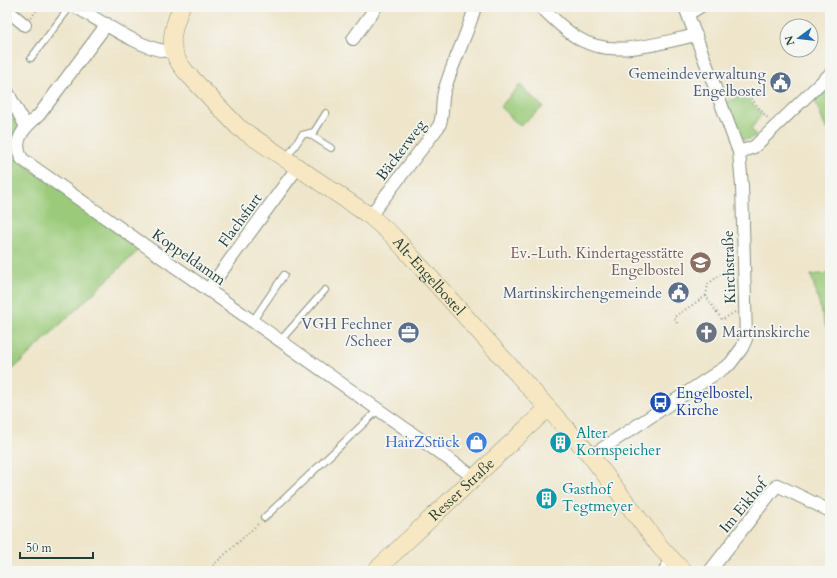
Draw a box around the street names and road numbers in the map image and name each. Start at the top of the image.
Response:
street label: Bäckerweg [372,115,431,184]
street label: Flachsfurt [214,189,266,251]
street label: Koppeldamm [148,224,230,290]
street label: Kirchstraße [718,230,740,304]
street label: Alt-Engelbostel [388,232,470,320]
street label: Resser Straße [424,453,499,525]
street label: Im Eikhof [715,473,773,537]

